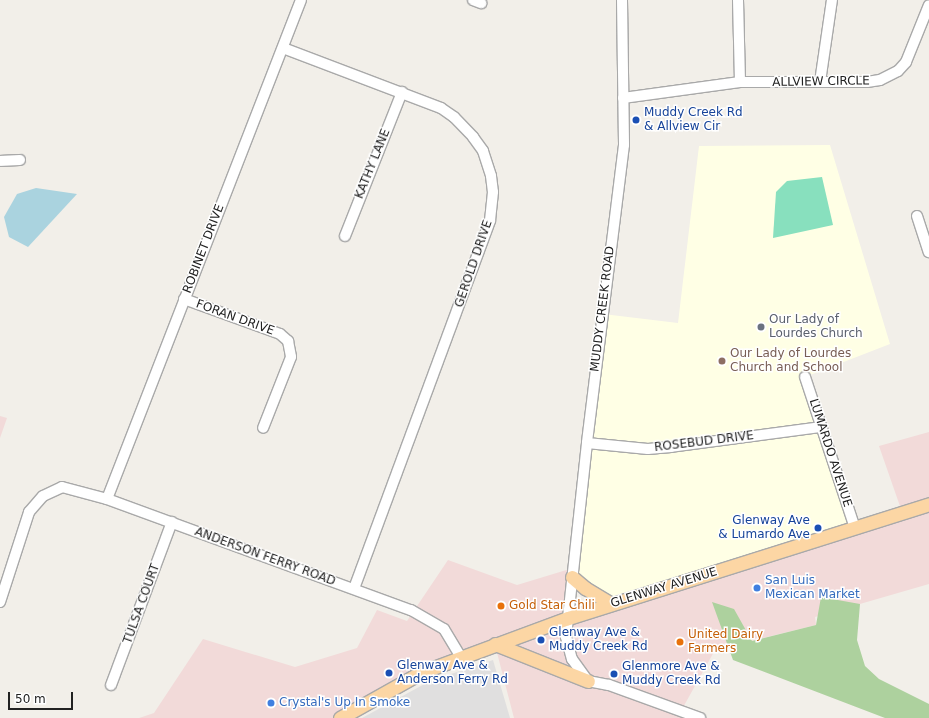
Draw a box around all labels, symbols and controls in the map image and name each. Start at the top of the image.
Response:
street label: ALLVIEW CIRCLE [772,74,870,90]
place label: Muddy Creek Rd & Allview Cir [644,106,743,134]
marker: Muddy Creek Rd & Allview Cir [631,115,641,125]
street label: KATHY LANE [352,127,394,201]
street label: ROBINET DRIVE [180,202,228,296]
street label: GEROLD DRIVE [452,218,496,310]
street label: MUDDY CREEK ROAD [588,245,618,373]
street label: FORAN DRIVE [194,297,276,339]
place label: Our Lady of Lourdes Church [769,313,863,341]
marker: Our Lady of Lourdes Church [756,322,766,332]
place label: Our Lady of Lourdes Church and School [730,347,851,375]
marker: Our Lady of Lourdes Church and School [717,356,727,366]
street label: LUMARDO AVENUE [806,397,854,509]
street label: ROSEBUD DRIVE [654,429,754,455]
place label: Glenway Ave & Lumardo Ave [718,514,810,542]
marker: Glenway Ave & Lumardo Ave [813,523,823,533]
street label: ANDERSON FERRY ROAD [193,525,337,589]
street label: TULSA COURT [121,562,163,646]
street label: GLENWAY AVENUE [609,565,719,611]
place label: San Luis Mexican Market [765,574,860,602]
marker: San Luis Mexican Market [752,583,762,593]
place label: Gold Star Chili [509,599,595,613]
marker: Gold Star Chili [496,601,506,611]
place label: Glenway Ave & Muddy Creek Rd [549,626,648,654]
place label: United Dairy Farmers [688,628,763,656]
marker: Glenway Ave & Muddy Creek Rd [536,635,546,645]
marker: United Dairy Farmers [675,637,685,647]
place label: Glenway Ave & Anderson Ferry Rd [397,659,508,687]
place label: Glenmore Ave & Muddy Creek Rd [622,660,721,688]
marker: Glenway Ave & Anderson Ferry Rd [384,668,394,678]
marker: Glenmore Ave & Muddy Creek Rd [609,669,619,679]
scale bar [10,684,75,710]
text: 50 m [15,692,46,706]
place label: Crystal's Up In Smoke [279,696,410,710]
marker: Crystal's Up In Smoke [266,698,276,708]

